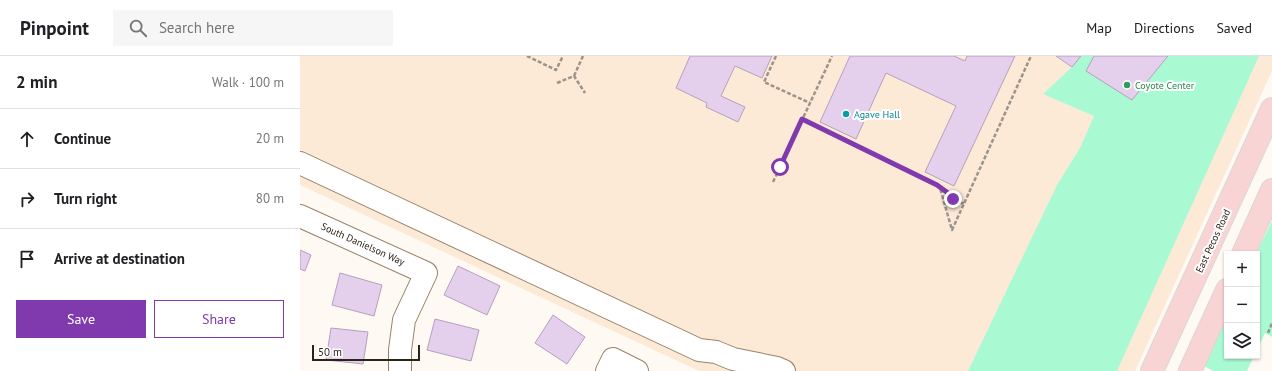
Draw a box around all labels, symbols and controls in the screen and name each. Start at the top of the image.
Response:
search box [113,10,393,46]
text: Pinpoint [20,16,89,40]
icon: search [127,17,149,39]
text: Search here [159,18,235,37]
text: Map [1086,19,1112,37]
text: Directions [1134,19,1194,37]
text: Saved [1216,19,1252,37]
text: 2 min [16,71,57,93]
text: Walk · 100 m [212,74,284,91]
place label: Coyote Center [1135,79,1195,92]
marker: Coyote Center [1122,80,1132,90]
place label: Agave Hall [854,108,900,121]
marker: Agave Hall [841,109,851,119]
icon: ahead [16,128,38,150]
text: Continue [54,129,111,148]
text: 20 m [256,130,284,147]
route start [771,158,789,176]
icon: right [16,188,38,210]
text: Turn right [54,189,117,208]
text: 80 m [256,190,284,207]
route end [944,190,962,208]
street label: East Pecos Road [1193,207,1233,275]
street label: South Danielson Way [319,220,407,268]
icon: arrive [16,248,38,270]
text: Arrive at destination [54,249,185,268]
map controls [1224,251,1260,359]
button: + [1224,251,1260,287]
button: − [1224,287,1260,323]
button: Save [16,300,146,338]
button: Share [154,300,284,338]
button: layers [1224,323,1260,359]
scale bar [312,343,420,362]
text: 50 m [318,345,342,359]

